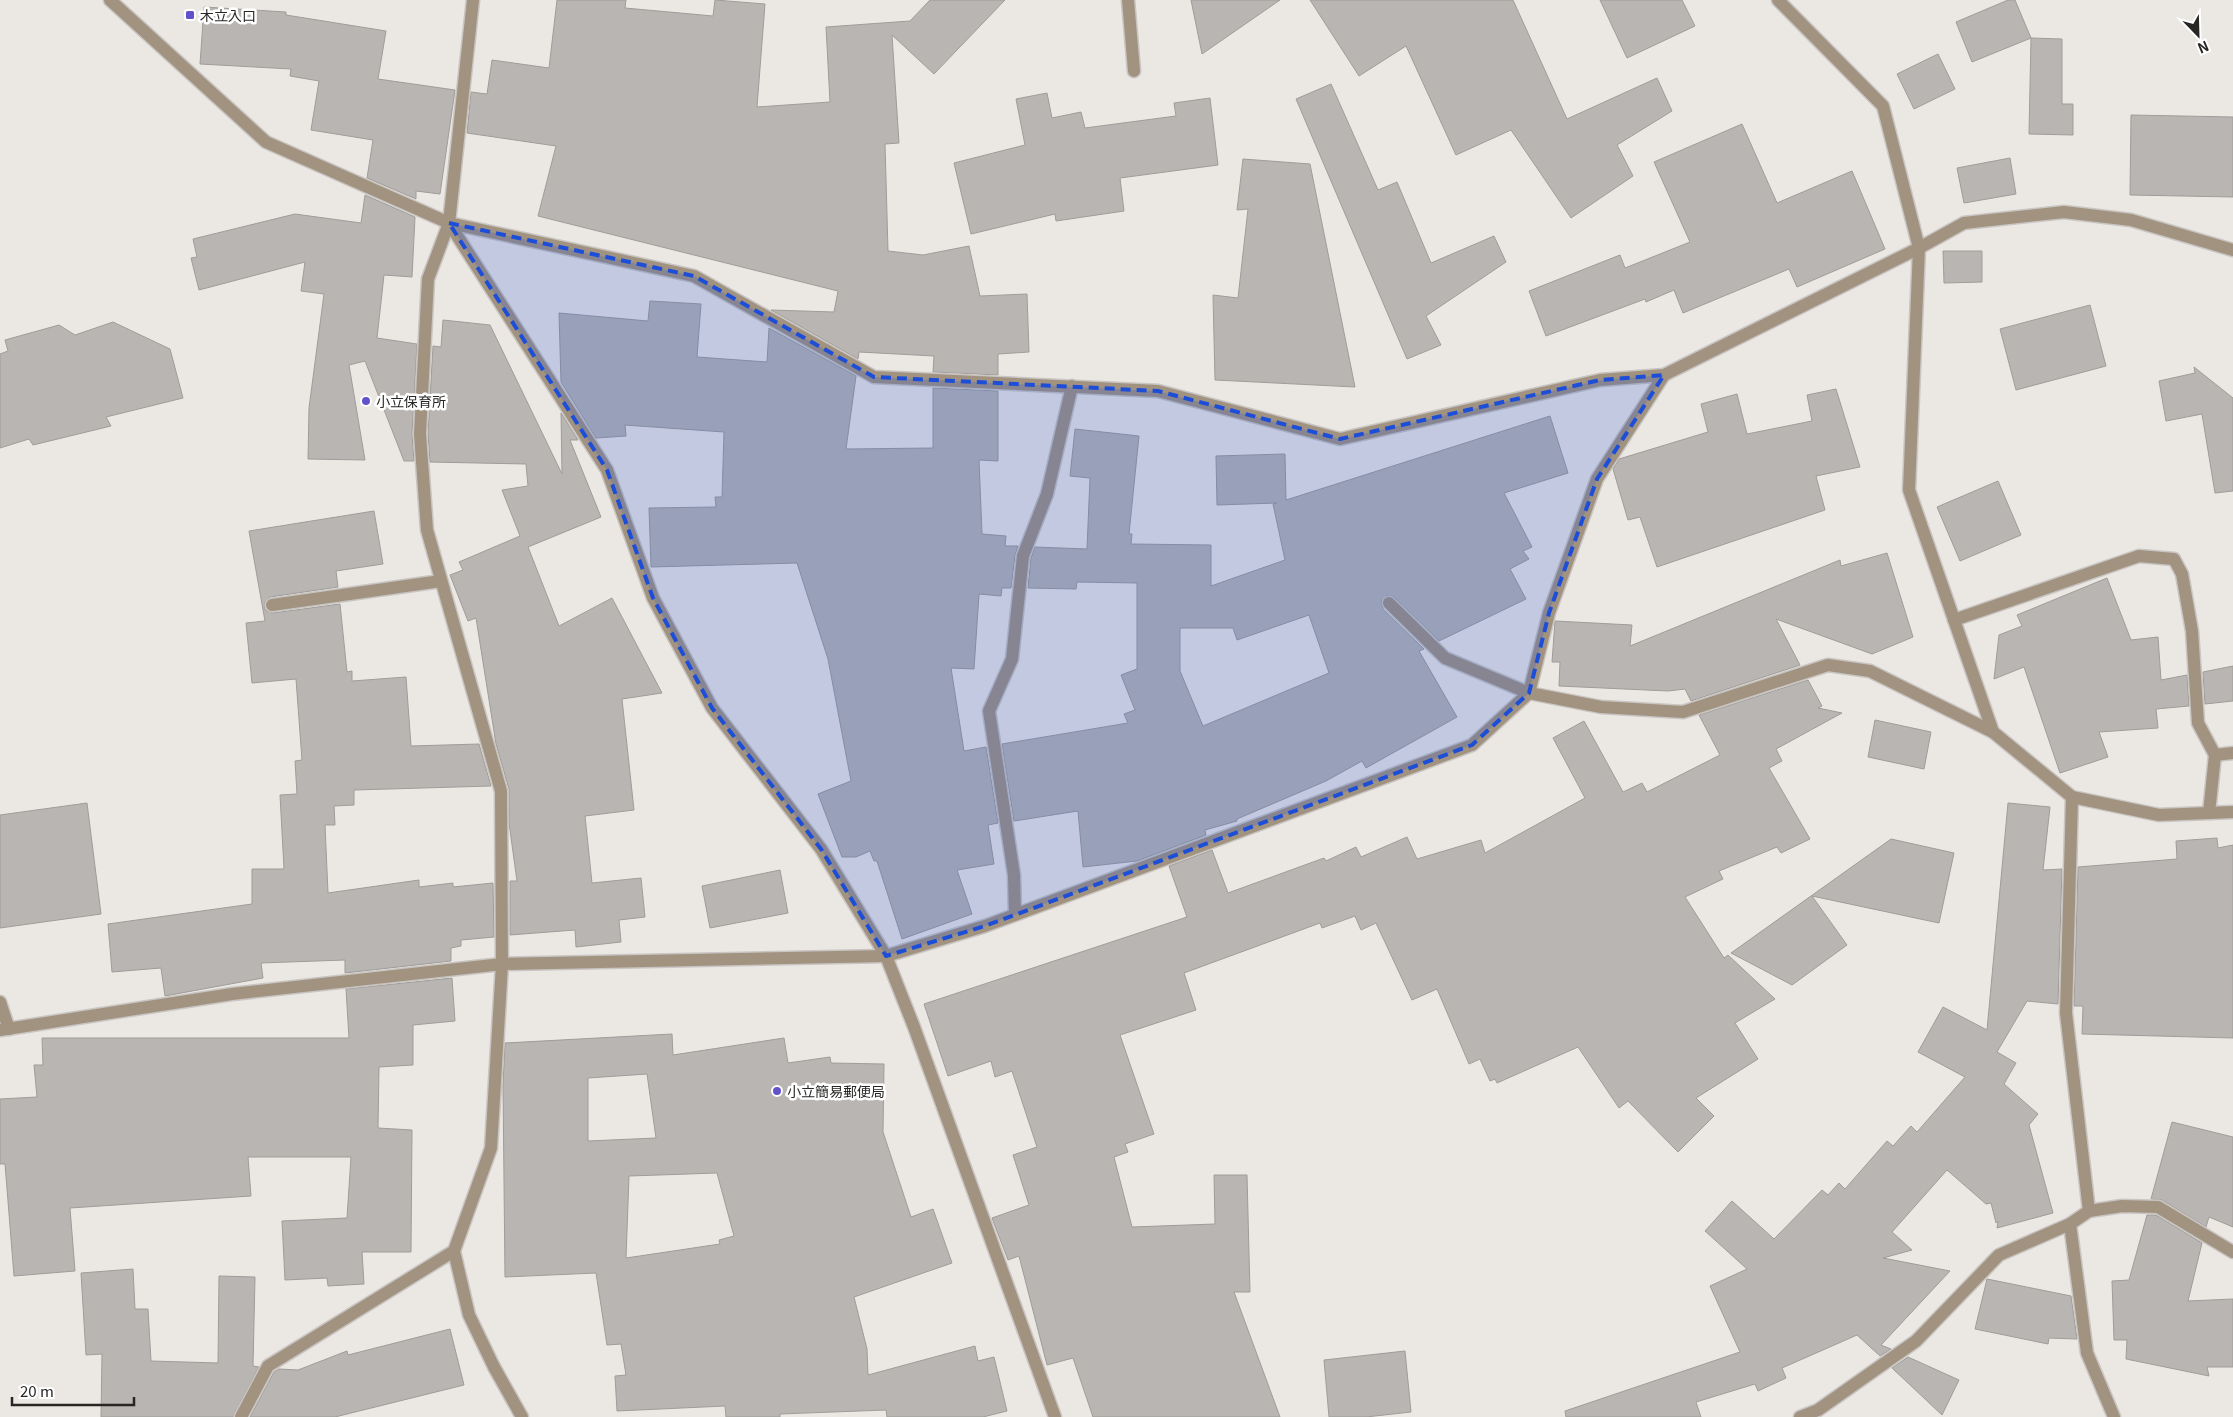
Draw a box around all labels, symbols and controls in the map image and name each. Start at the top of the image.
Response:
place label: 木立入口 [200,5,256,25]
marker: 木立入口 [184,9,196,21]
north arrow [2173,10,2223,60]
text: N [2195,37,2212,59]
place label: 小立保育所 [376,391,446,411]
marker: 小立保育所 [360,395,372,407]
place label: 小立簡易郵便局 [787,1081,885,1101]
marker: 小立簡易郵便局 [771,1085,783,1097]
scale bar [12,1374,135,1406]
text: 20 m [20,1380,54,1401]

